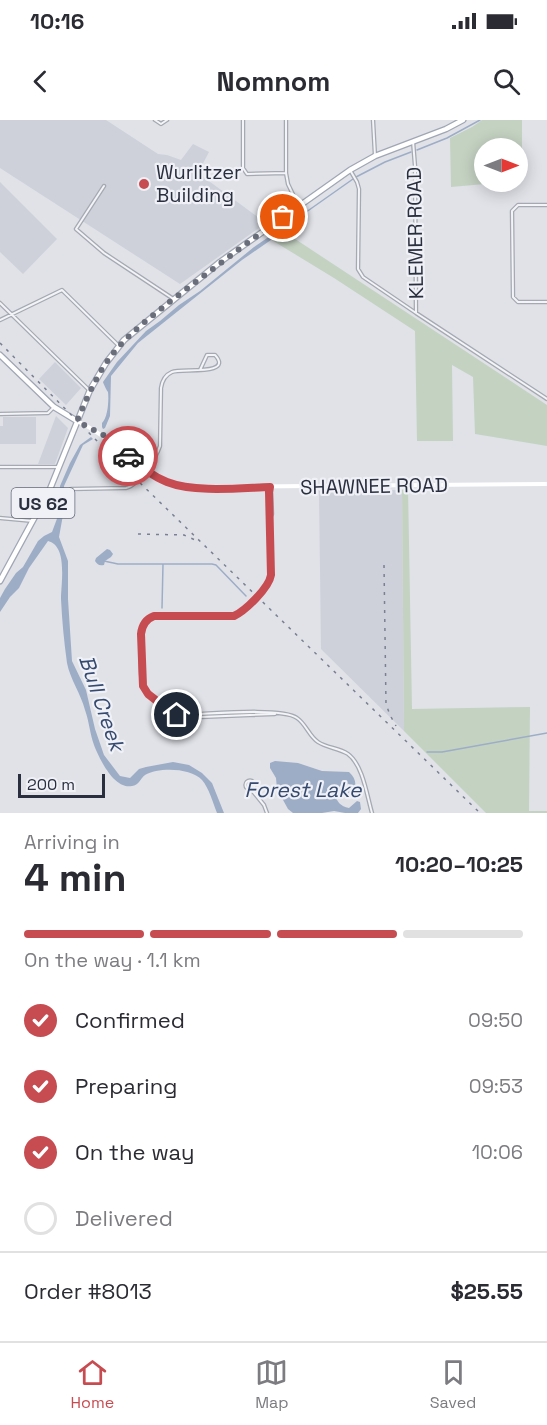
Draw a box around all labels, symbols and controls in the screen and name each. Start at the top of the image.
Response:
text: 10:16 [30,7,84,35]
text: Nomnom [217,64,330,99]
icon: back [24,65,57,98]
icon: search [490,65,523,98]
north arrow [474,138,528,192]
map controls [474,138,528,192]
place label: Wurlitzer Building [156,159,242,208]
street label: KLEMER ROAD [401,167,429,299]
marker: Wurlitzer Building [137,177,151,191]
pin [257,191,308,242]
icon: bag [266,200,299,233]
courier [98,426,158,486]
icon: car [112,440,145,473]
street label: SHAWNEE ROAD [300,472,448,500]
road number: US 62 [12,488,74,518]
water label: Bull Creek [73,652,132,757]
pin [151,689,202,740]
icon: home [160,698,193,731]
scale bar [18,771,105,798]
text: 200 m [27,774,75,795]
water label: Forest Lake [245,776,363,803]
text: Arriving in [24,829,120,855]
text: 10:20–10:25 [395,850,523,878]
text: 4 min [24,853,126,902]
text: On the way · 1.1 km [24,947,201,973]
icon: check [24,1004,57,1037]
text: Confirmed [75,1006,185,1034]
text: 09:50 [468,1007,523,1033]
icon: check [24,1070,57,1103]
text: Preparing [75,1072,177,1100]
text: 09:53 [469,1073,523,1099]
icon: check [24,1136,57,1169]
text: On the way [75,1138,194,1166]
text: 10:06 [472,1139,523,1165]
text: Delivered [75,1204,173,1232]
text: Order #8013 [24,1277,152,1305]
text: $25.55 [450,1277,523,1305]
tab: Home [71,1356,114,1413]
tab: Map [255,1356,289,1413]
tab: Saved [430,1356,476,1413]

